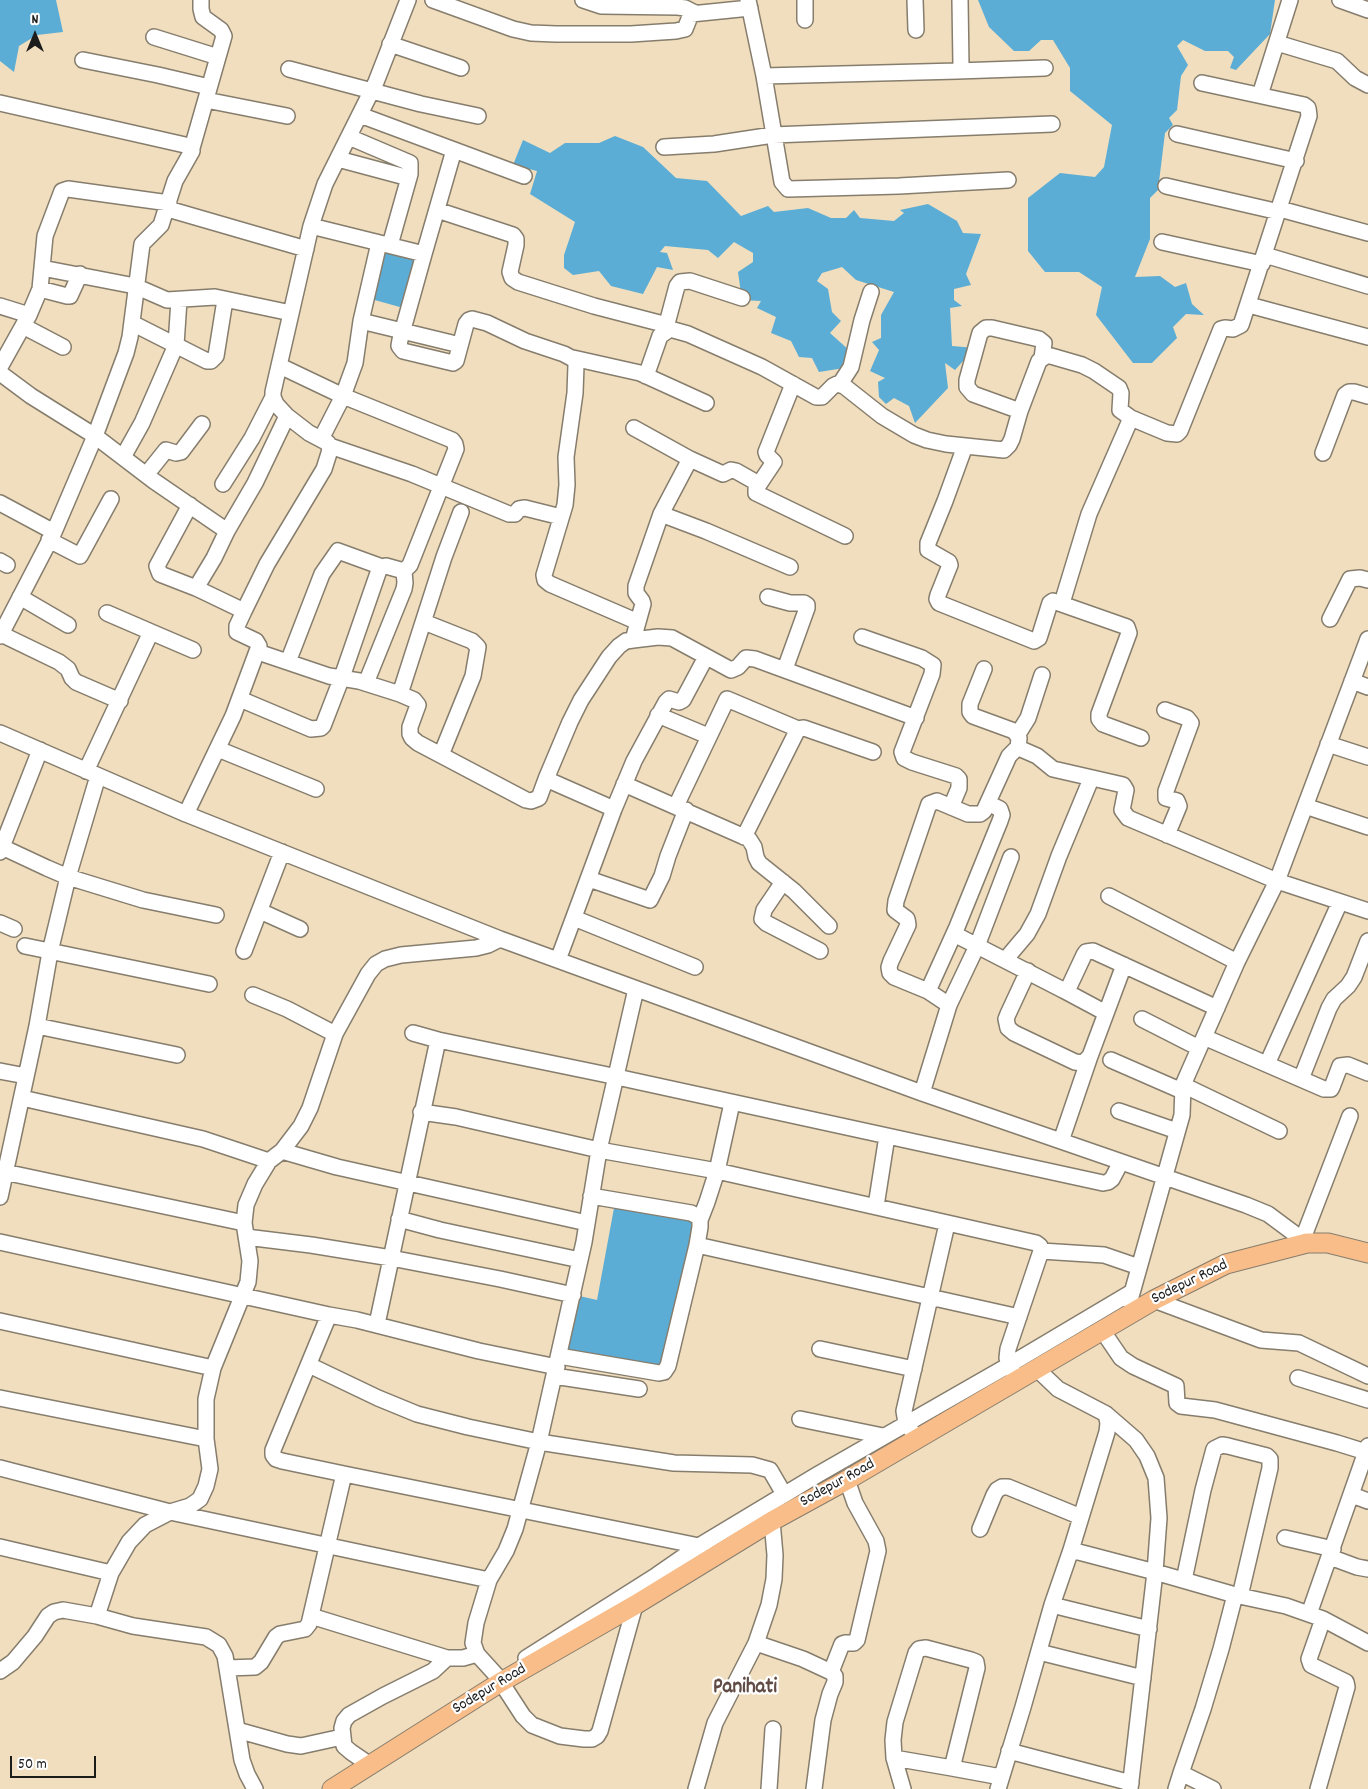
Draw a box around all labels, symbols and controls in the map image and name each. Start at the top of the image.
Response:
north arrow [10,10,60,60]
text: N [32,10,38,30]
street label: Sodepur Road [1149,1256,1231,1310]
street label: Sodepur Road [797,1456,879,1512]
street label: Sodepur Road [450,1661,530,1719]
district label: Panihati [713,1676,777,1702]
scale bar [12,1746,99,1778]
text: 50 m [18,1754,47,1776]

